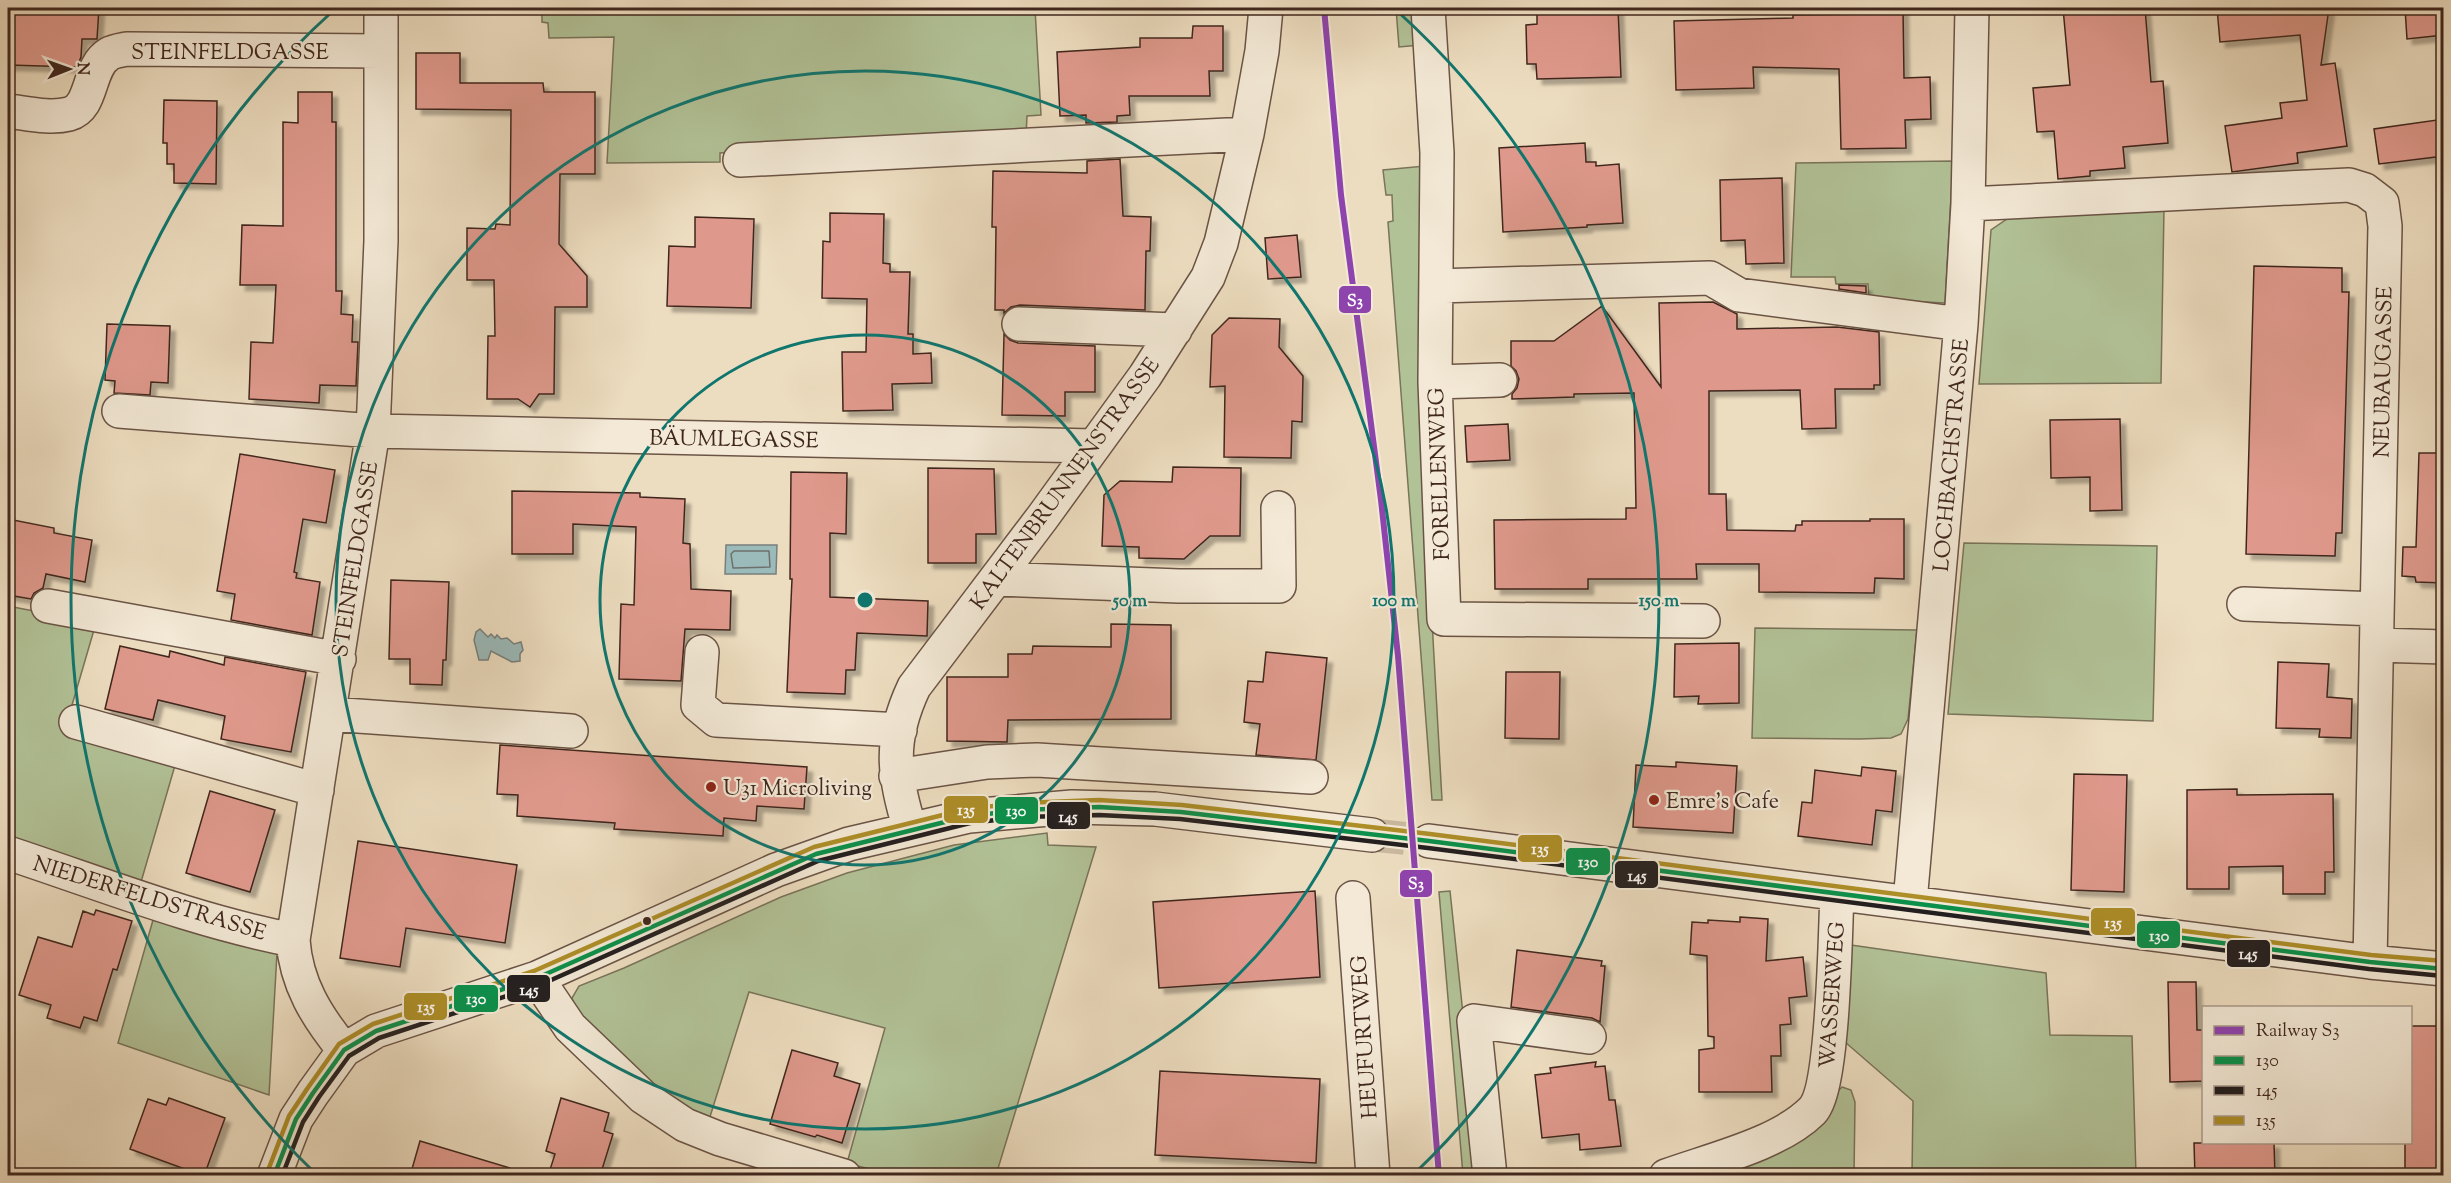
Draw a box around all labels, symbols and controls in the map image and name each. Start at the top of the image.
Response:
street label: STEINFELDGASSE [131,38,329,70]
north arrow [39,39,99,99]
text: N [70,62,93,76]
line badge: S3 [1338,285,1372,314]
street label: NEUBAUGASSE [2368,286,2402,458]
text: S3 [1347,291,1364,314]
street label: LOCHBACHSTRASSE [1927,337,1979,573]
street label: KALTENBRUNNENSTRASSE [964,352,1169,618]
street label: FORELLENWEG [1422,387,1460,561]
street label: BÄUMLEGASSE [649,424,819,458]
street label: STEINFELDGASSE [326,459,388,660]
text: 50 m [1111,589,1147,615]
text: 100 m [1372,589,1416,615]
text: 150 m [1639,589,1679,615]
centre of rings [855,590,875,610]
place label: U31 Microliving [723,774,872,806]
marker: U31 Microliving [704,780,718,794]
place label: Emre's Cafe [1666,787,1779,819]
marker: Emre's Cafe [1647,793,1661,807]
line badge: 135 [943,795,989,824]
line badge: 130 [994,796,1039,825]
text: 135 [957,800,975,823]
text: 130 [1006,801,1027,824]
line badge: 145 [1046,801,1091,830]
text: 145 [1059,807,1078,830]
line badge: 135 [1517,834,1563,863]
text: 135 [1531,839,1549,862]
line badge: 130 [1565,847,1611,876]
street label: NIEDERFELDSTRASSE [29,849,270,951]
text: 130 [1578,852,1599,875]
line badge: 145 [1614,860,1659,889]
text: 145 [1628,866,1647,889]
line badge: S3 [1399,869,1433,898]
text: S3 [1408,874,1425,897]
line badge: 135 [2090,907,2136,936]
text: 135 [2104,913,2122,936]
unlabelled marker [641,915,653,927]
line badge: 130 [2136,920,2181,949]
street label: WASSERWEG [1813,921,1855,1070]
text: 130 [2149,926,2170,949]
line badge: 145 [2226,939,2271,968]
text: 145 [2239,944,2258,967]
street label: HEUFURTWEG [1344,954,1388,1120]
line badge: 145 [506,974,551,1003]
text: 145 [520,980,539,1003]
line badge: 130 [453,984,499,1013]
text: 130 [466,989,487,1012]
line badge: 135 [403,992,448,1021]
text: 135 [417,997,435,1020]
legend [2202,1006,2412,1144]
text: Railway S3 [2256,1019,2339,1045]
text: 130 [2256,1049,2279,1075]
text: 145 [2256,1079,2277,1105]
text: 135 [2256,1109,2276,1135]

